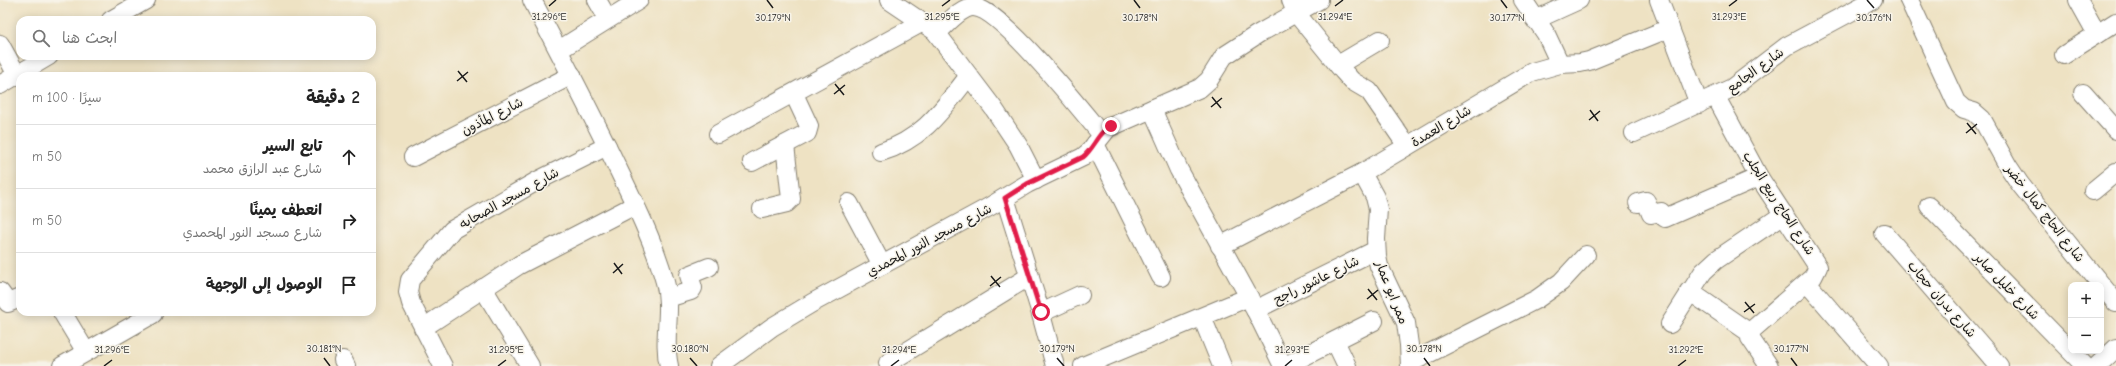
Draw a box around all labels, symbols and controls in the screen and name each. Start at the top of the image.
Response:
text: 31.296°E [531,11,567,23]
text: 31.295°E [924,11,960,23]
text: 31.294°E [1318,11,1352,23]
text: 31.293°E [1712,11,1746,23]
text: 30.179°N [755,12,791,24]
text: 30.178°N [1122,12,1158,24]
text: 30.177°N [1489,12,1525,24]
text: 30.176°N [1856,12,1892,24]
search box [16,16,376,60]
icon: search [30,27,52,49]
text: ابحث هنا [62,29,117,47]
street label: شارع الجامع [1724,44,1788,98]
text: 2 دقيقة [306,88,360,107]
text: سيرًا · 100 m [32,90,102,105]
street label: شارع المأذون [459,94,526,140]
street label: شارع العمدة [1408,102,1475,152]
route end [1102,117,1120,135]
text: تابع السير [263,137,322,155]
icon: ahead [338,146,360,168]
street label: شارع الحاج ربيع الجلب [1737,148,1818,259]
text: 50 m [32,149,62,164]
street label: شارع الحاج كمال خضر [2000,160,2088,266]
text: شارع عبد الرازق محمد [203,161,322,176]
street label: شارع مسجد الصحابه [457,164,562,233]
text: انعطف يمينًا [250,201,322,219]
street label: شارع مسجد النور المحمدي [864,201,995,281]
icon: right [338,210,360,232]
text: 50 m [32,213,62,228]
text: شارع مسجد النور المحمدي [183,225,322,240]
street label: شارع خليل صابر [1969,249,2043,324]
street label: شارع عاشور راجح [1271,253,1362,309]
street label: ممر ابو عمار [1371,257,1412,326]
street label: شارع بدران حجاب [1903,258,1979,342]
icon: arrive [338,274,360,296]
text: الوصول إلى الوجهة [206,275,322,293]
map controls [2068,282,2104,354]
button: + [2068,282,2104,318]
route start [1032,303,1050,321]
button: − [2068,318,2104,354]
text: 30.181°N [307,343,341,355]
text: 30.180°N [672,343,708,355]
text: 30.179°N [1039,343,1075,355]
text: 30.178°N [1406,343,1442,355]
text: 30.177°N [1773,343,1809,355]
text: 31.296°E [94,344,130,356]
text: 31.295°E [488,344,524,356]
text: 31.294°E [882,344,916,356]
text: 31.293°E [1275,344,1309,356]
text: 31.292°E [1669,344,1703,356]

